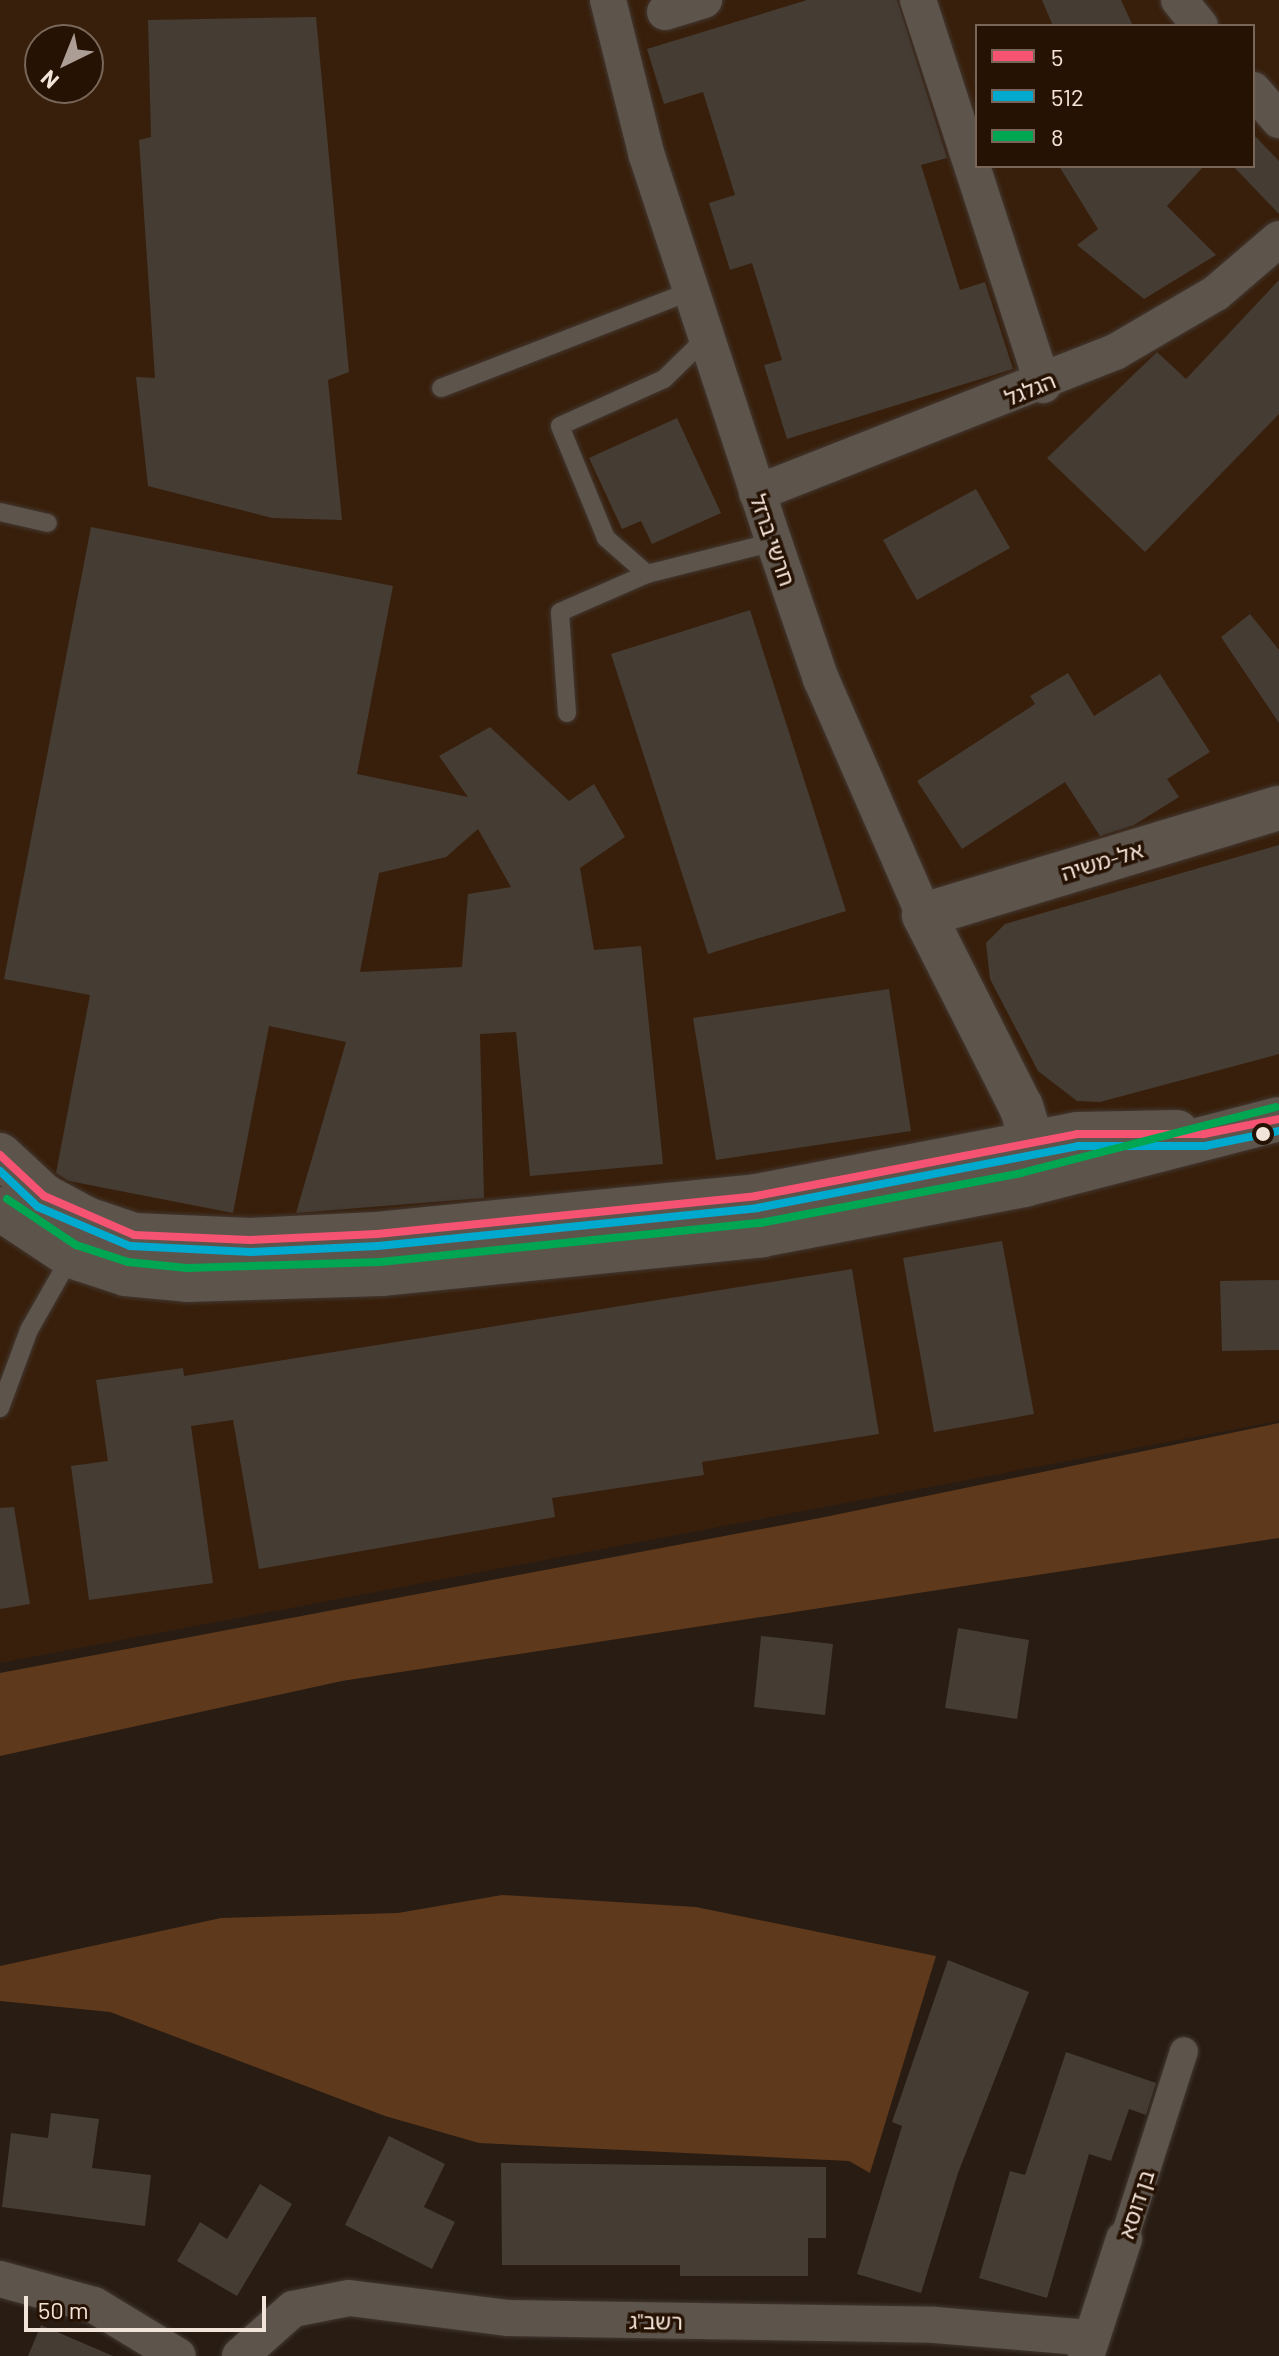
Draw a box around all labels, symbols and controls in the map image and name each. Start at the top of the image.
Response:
north arrow [24,24,104,104]
legend [975,24,1255,168]
text: 5 [1051,42,1063,71]
text: N [35,66,63,95]
text: 512 [1051,82,1084,111]
text: 8 [1051,122,1064,151]
street label: הגלגל [1001,367,1059,411]
street label: חרשי ברזל [745,491,801,589]
street label: אל-משיה [1058,836,1146,886]
unlabelled marker [1255,1126,1271,1142]
street label: בן דוסא [1113,2166,1159,2242]
scale bar [28,2280,270,2330]
text: 50 m [38,2295,89,2324]
street label: רשב"ג [629,2307,683,2335]

